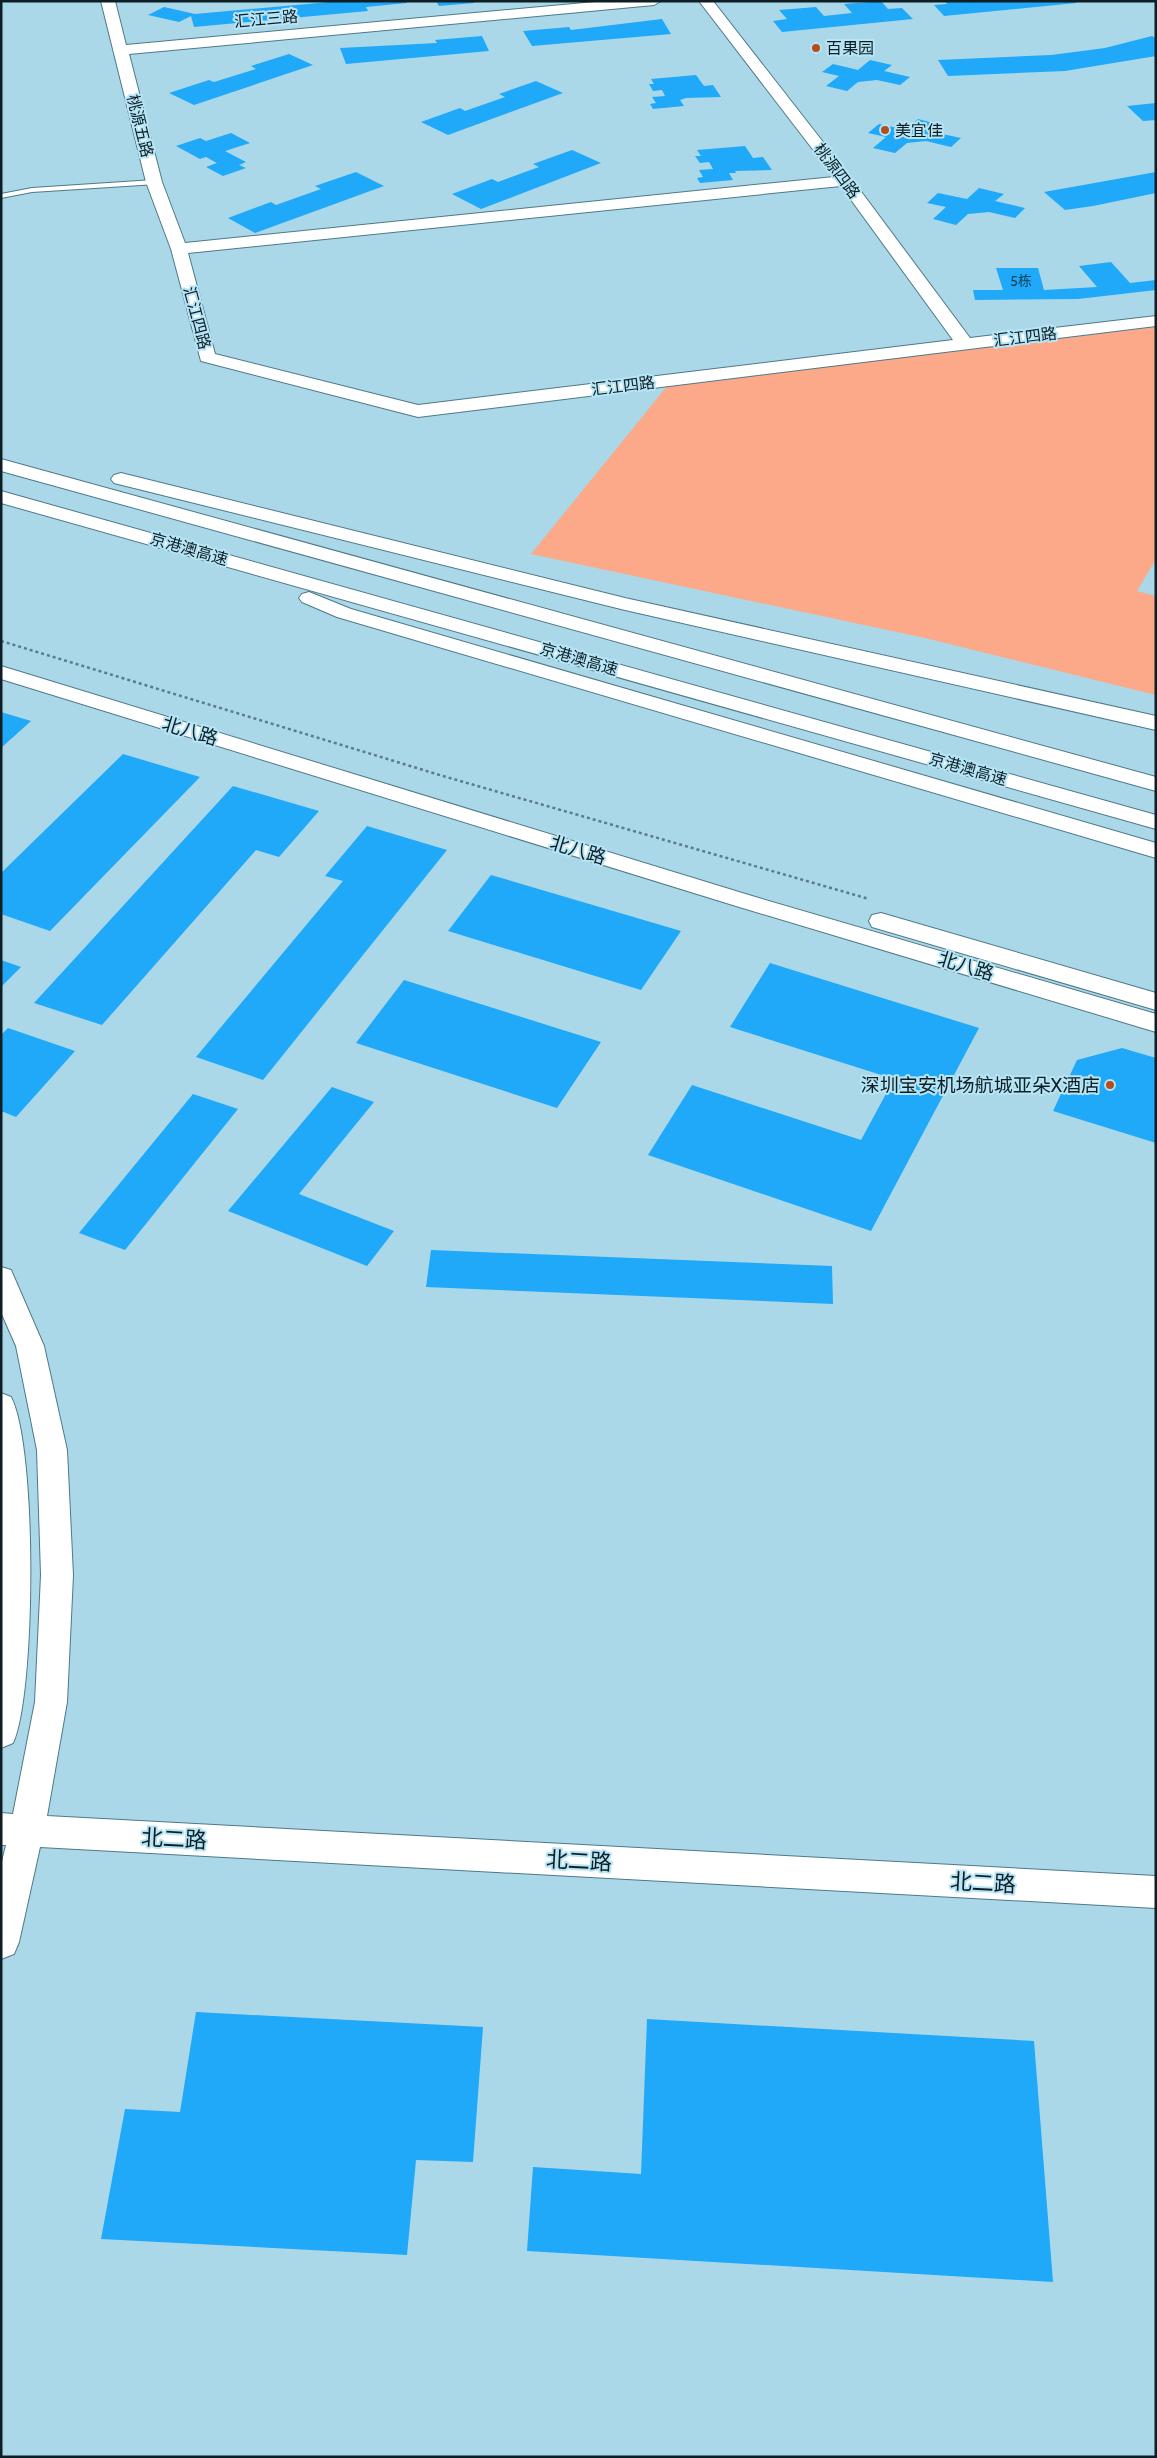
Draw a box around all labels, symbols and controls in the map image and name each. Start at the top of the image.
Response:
street label: 汇江三路 [233,7,299,31]
place label: 百果园 [826,39,874,58]
marker: 百果园 [810,42,822,54]
street label: 桃源五路 [123,93,157,159]
place label: 美宜佳 [895,121,943,140]
marker: 美宜佳 [879,124,891,136]
street label: 桃源四路 [810,140,864,202]
house number: 5栋 [1010,272,1032,290]
street label: 汇江四路 [180,285,214,351]
street label: 汇江四路 [992,324,1058,350]
street label: 汇江四路 [590,373,656,399]
street label: 京港澳高速 [148,529,230,569]
street label: 京港澳高速 [538,639,620,679]
street label: 北八路 [159,712,221,750]
street label: 京港澳高速 [927,749,1009,789]
street label: 北八路 [547,831,609,869]
street label: 北八路 [935,947,997,985]
place label: 深圳宝安机场航城亚朵X酒店 [861,1074,1100,1097]
marker: 深圳宝安机场航城亚朵X酒店 [1104,1079,1116,1091]
street label: 北二路 [140,1824,208,1854]
street label: 北二路 [545,1846,613,1876]
street label: 北二路 [949,1868,1017,1898]

